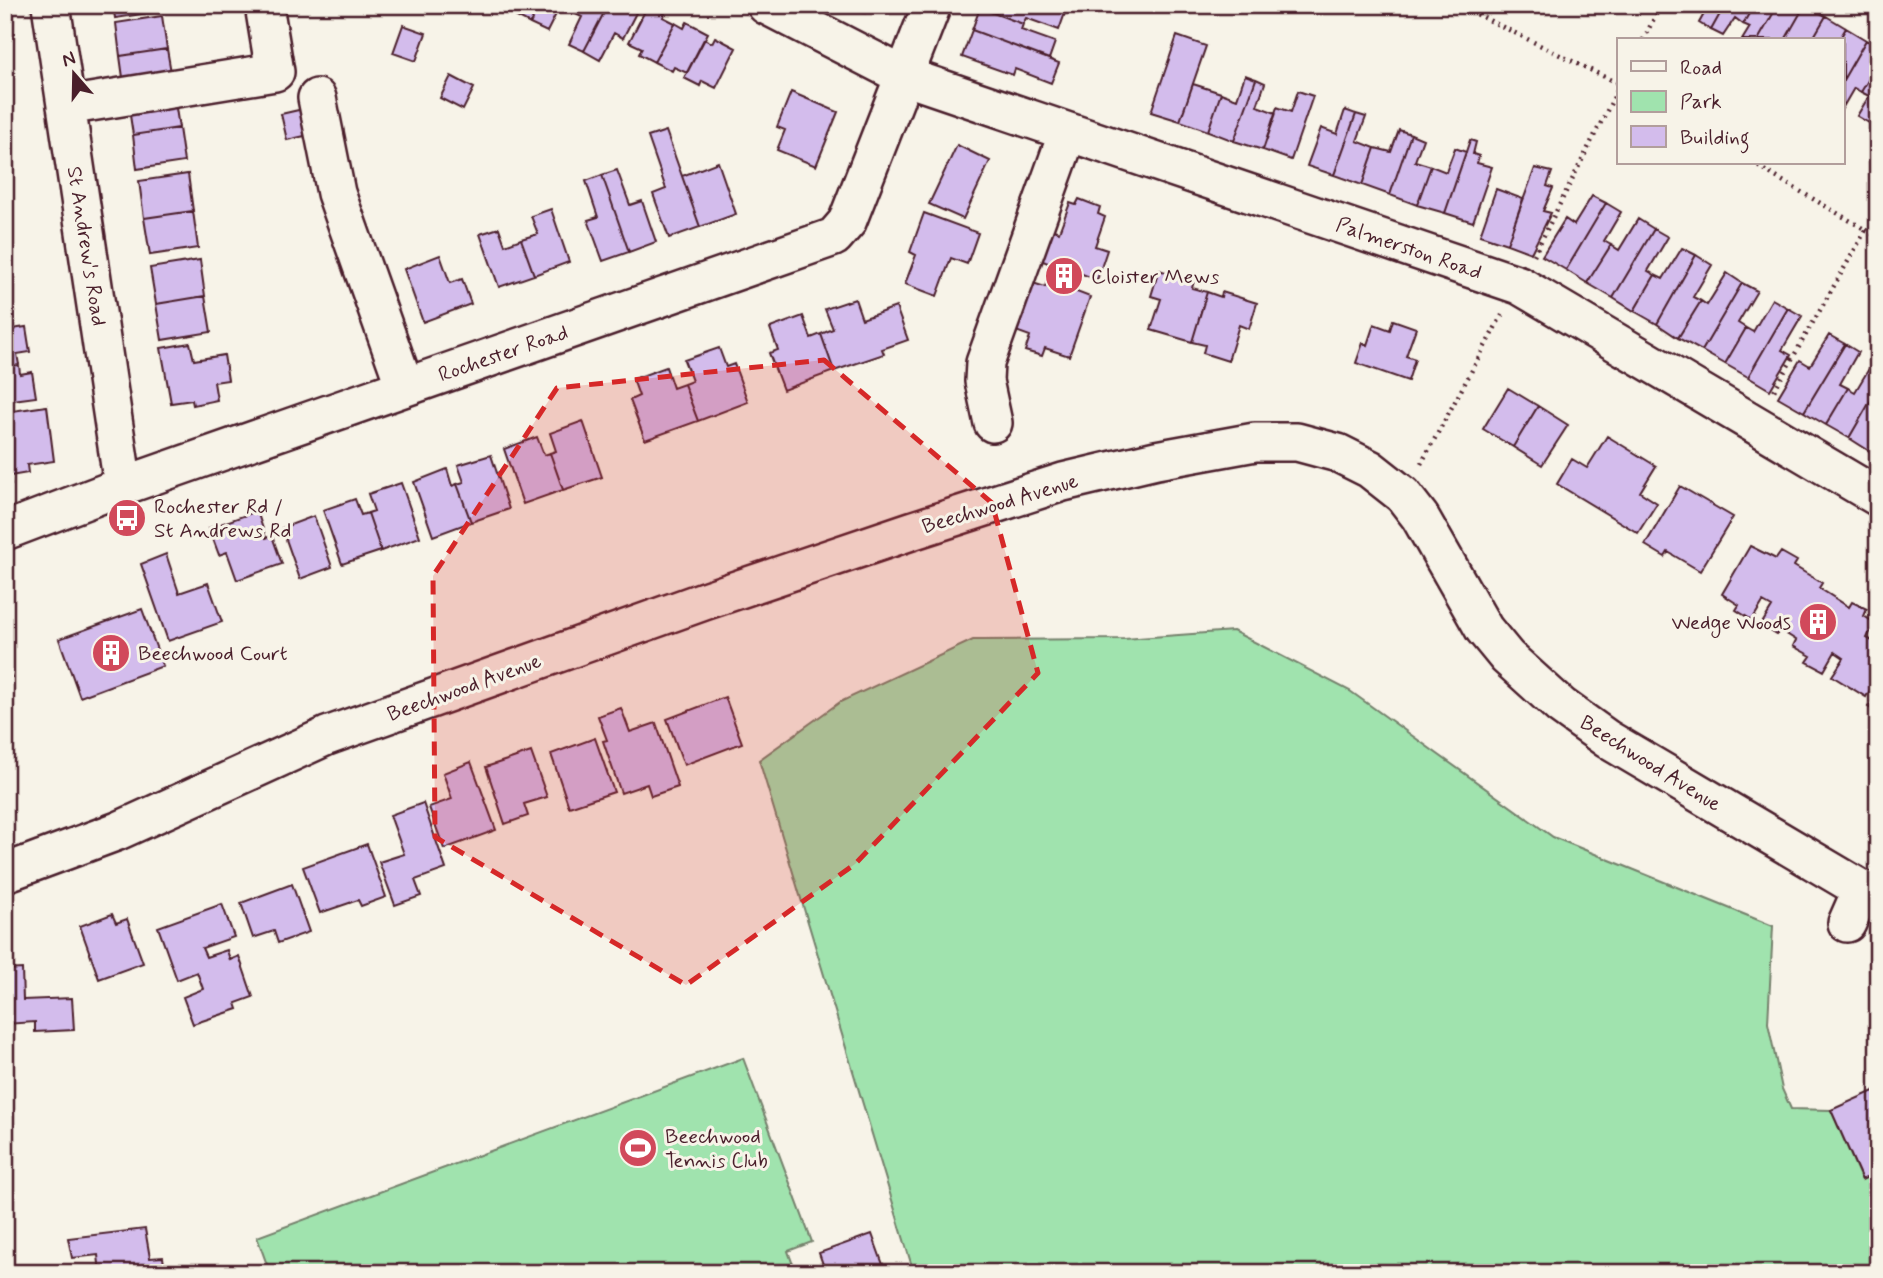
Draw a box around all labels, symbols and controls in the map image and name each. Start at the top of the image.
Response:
north arrow [38,38,108,108]
legend [1617,38,1844,164]
text: N [58,46,79,73]
text: Road [1680,54,1722,82]
text: Park [1680,88,1722,116]
text: Building [1680,124,1750,154]
street label: St Andrew's Road [60,164,112,328]
street label: Palmerston Road [1332,211,1485,287]
building icon: Cloister Mews [1043,255,1085,297]
place label: Cloister Mews [1091,263,1219,291]
street label: Rochester Road [435,319,572,389]
street label: Beechwood Avenue [919,467,1082,541]
place label: Rochester Rd / St Andrews Rd [154,493,291,545]
bus stop icon: Rochester Rd / St Andrews Rd [106,497,148,539]
building icon: Wedge Woods [1797,601,1839,643]
place label: Wedge Woods [1672,609,1791,638]
building icon: Beechwood Court [90,632,132,674]
place label: Beechwood Court [138,640,288,668]
street label: Beechwood Avenue [383,647,545,729]
street label: Beechwood Avenue [1574,709,1727,819]
place label: Beechwood Tennis Club [665,1123,768,1175]
sports icon: Beechwood Tennis Club [617,1127,659,1169]

